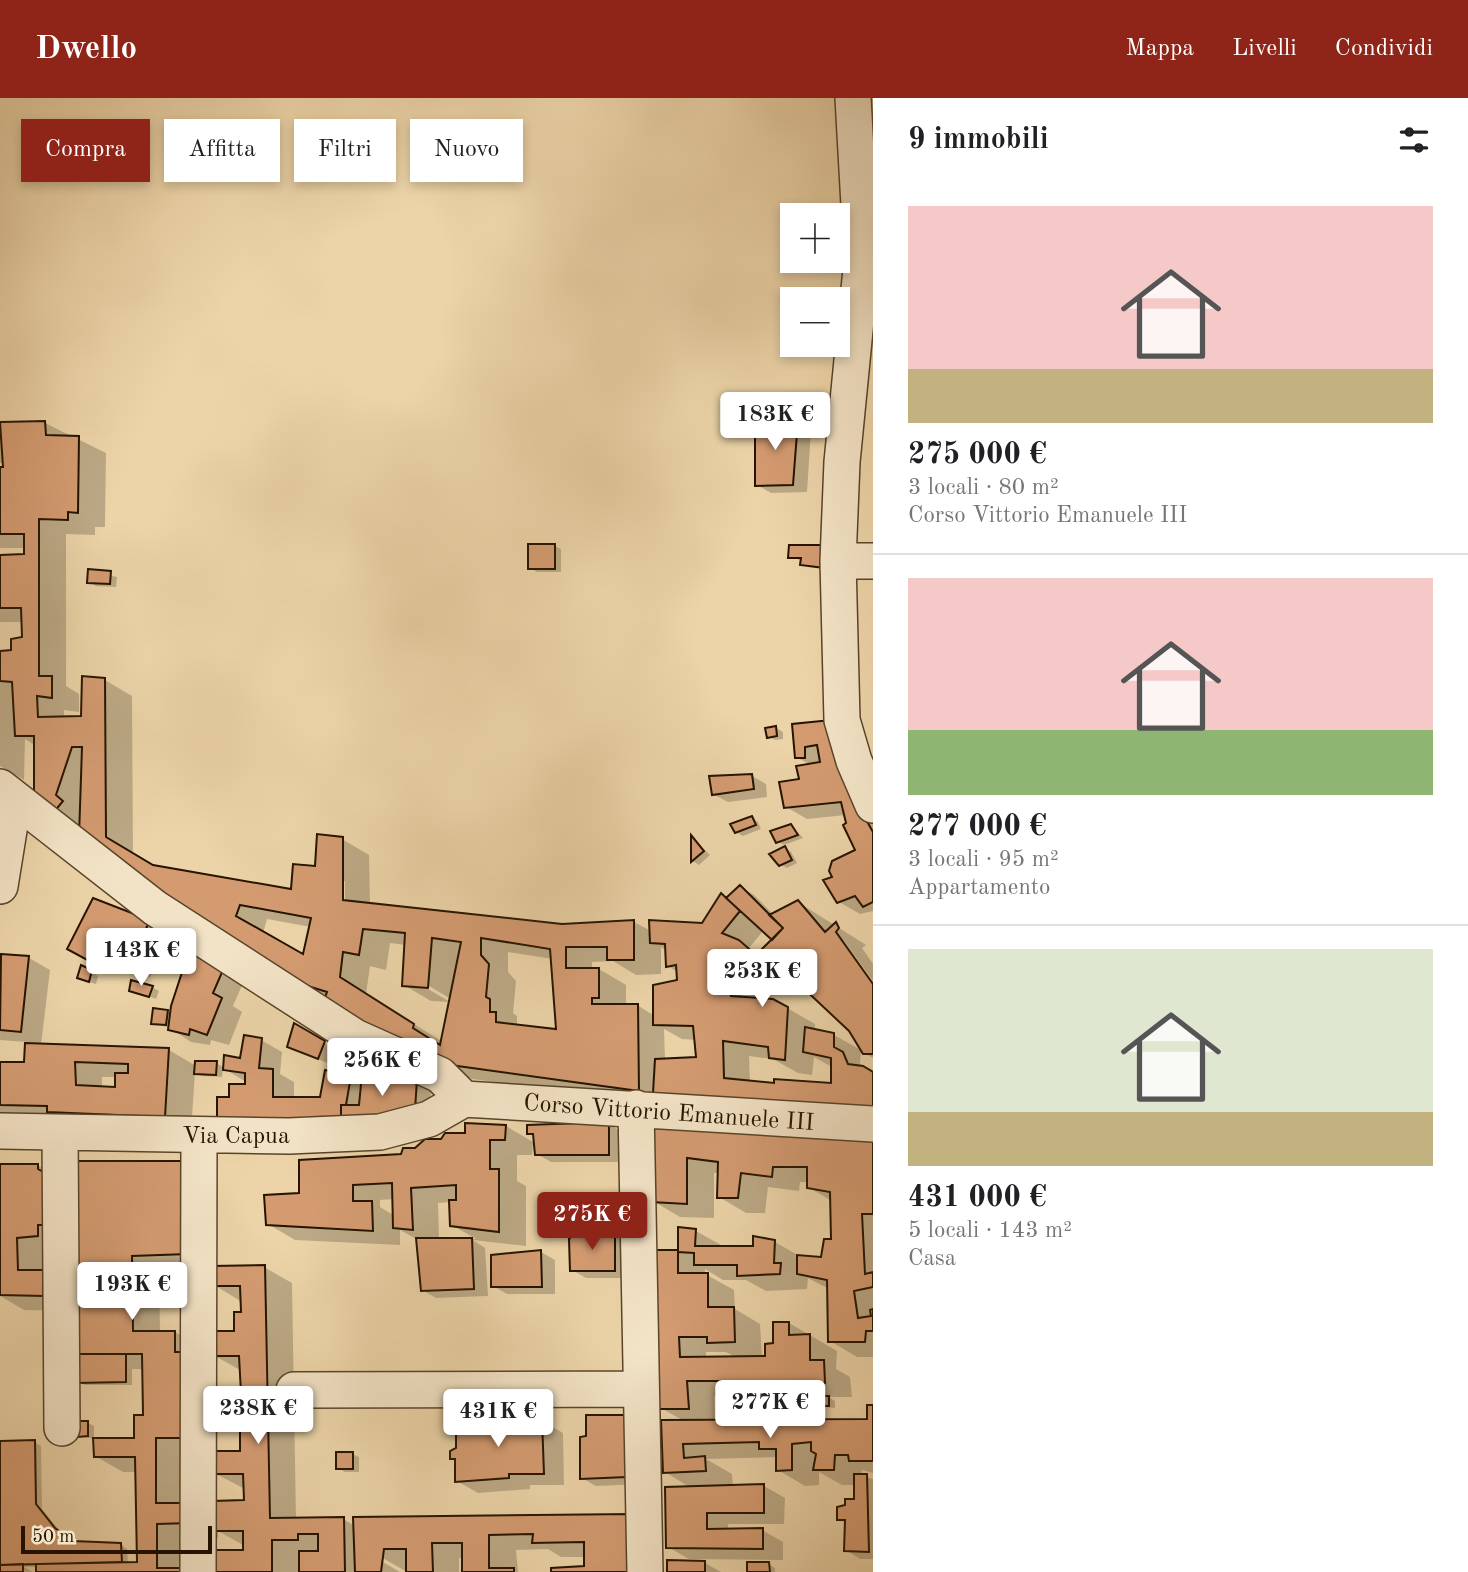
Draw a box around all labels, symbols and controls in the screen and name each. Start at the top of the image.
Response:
text: Dwello [35,33,137,66]
text: Mappa [1126,37,1194,61]
text: Livelli [1232,37,1297,61]
text: Condividi [1335,37,1433,61]
chip: Compra [21,119,150,182]
chip: Affitta [164,119,280,182]
chip: Filtri [294,119,396,182]
chip: Nuovo [410,119,523,182]
icon: filters [1395,121,1433,159]
text: 9 immobili [908,125,1049,155]
map controls [780,203,850,357]
button: + [780,203,850,273]
icon: home [1108,251,1234,377]
button: − [780,287,850,357]
pin: 183K € [718,392,832,452]
text: 183K € [736,403,814,426]
text: 275 000 € [908,440,1047,470]
text: 3 locali · 80 m² [908,476,1059,499]
text: Corso Vittorio Emanuele III [908,504,1187,527]
icon: home [1108,623,1234,749]
text: 277 000 € [908,812,1047,842]
text: 3 locali · 95 m² [908,848,1059,871]
text: Appartamento [908,876,1050,899]
pin: 143K € [84,928,198,988]
text: 143K € [102,939,180,962]
pin: 253K € [705,950,819,1009]
text: 253K € [723,960,801,983]
icon: home [1108,994,1234,1120]
pin: 256K € [325,1038,439,1098]
text: 256K € [343,1049,421,1072]
street label: Corso Vittorio Emanuele III [523,1092,815,1136]
street label: Via Capua [182,1125,290,1149]
text: 431 000 € [908,1183,1047,1213]
pin: 275K € [535,1192,649,1252]
text: 275K € [553,1203,631,1226]
text: 5 locali · 143 m² [908,1219,1072,1242]
text: Casa [908,1247,956,1270]
pin: 193K € [75,1262,189,1322]
text: 193K € [93,1273,171,1296]
pin: 277K € [713,1380,827,1440]
pin: 238K € [201,1386,315,1446]
pin: 431K € [441,1390,555,1449]
text: 277K € [731,1391,809,1414]
text: 238K € [219,1397,297,1420]
text: 431K € [459,1400,537,1423]
scale bar [21,1523,212,1555]
text: 50 m [32,1528,74,1547]

